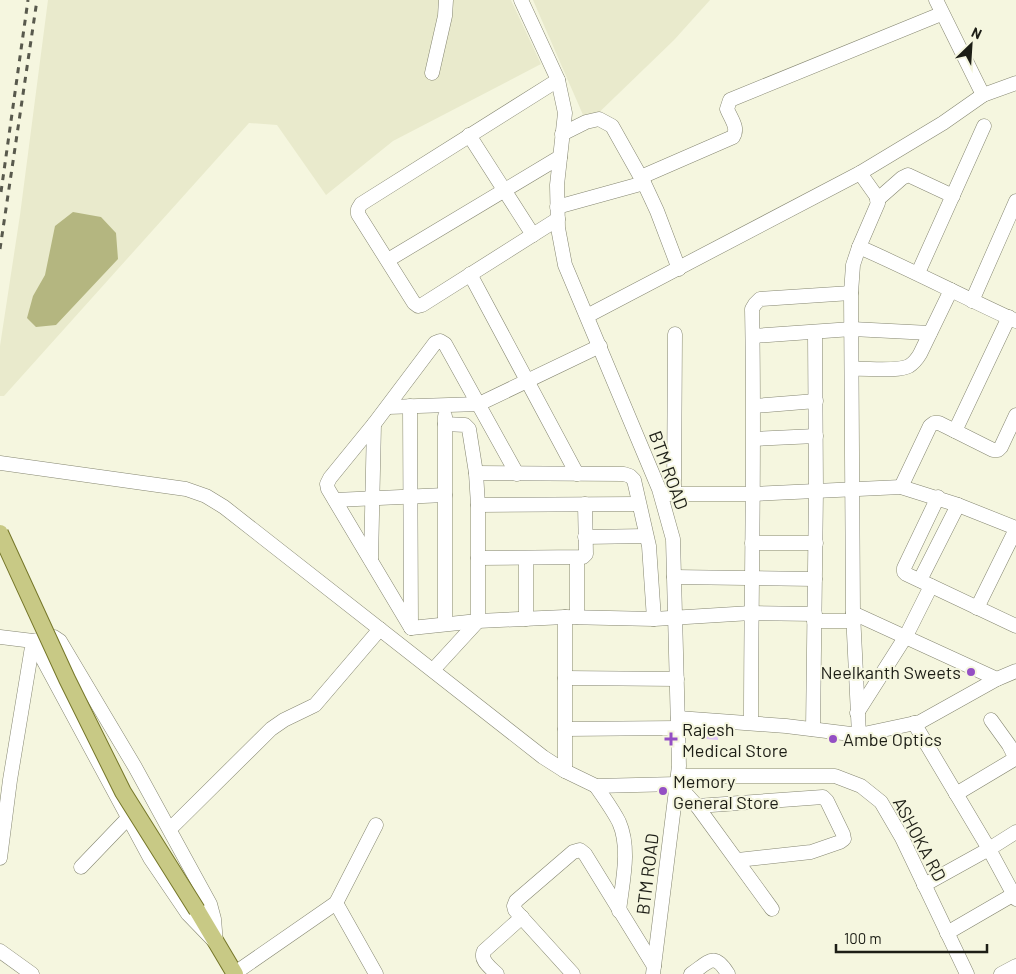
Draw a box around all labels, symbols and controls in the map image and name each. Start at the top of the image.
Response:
north arrow [946,20,996,70]
text: N [969,23,985,42]
street label: BTM ROAD [645,428,693,512]
place label: Neelkanth Sweets [820,661,961,683]
marker: Neelkanth Sweets [965,666,977,678]
place label: Rajesh Medical Store [682,718,788,761]
place label: Ambe Optics [843,728,942,750]
marker: Rajesh Medical Store [664,732,678,746]
marker: Ambe Optics [827,733,839,745]
place label: Memory General Store [673,770,779,813]
marker: Memory General Store [657,785,669,797]
street label: ASHOKA RD [889,793,951,885]
street label: BTM ROAD [631,832,663,916]
scale bar [836,922,987,954]
text: 100 m [844,929,882,947]

